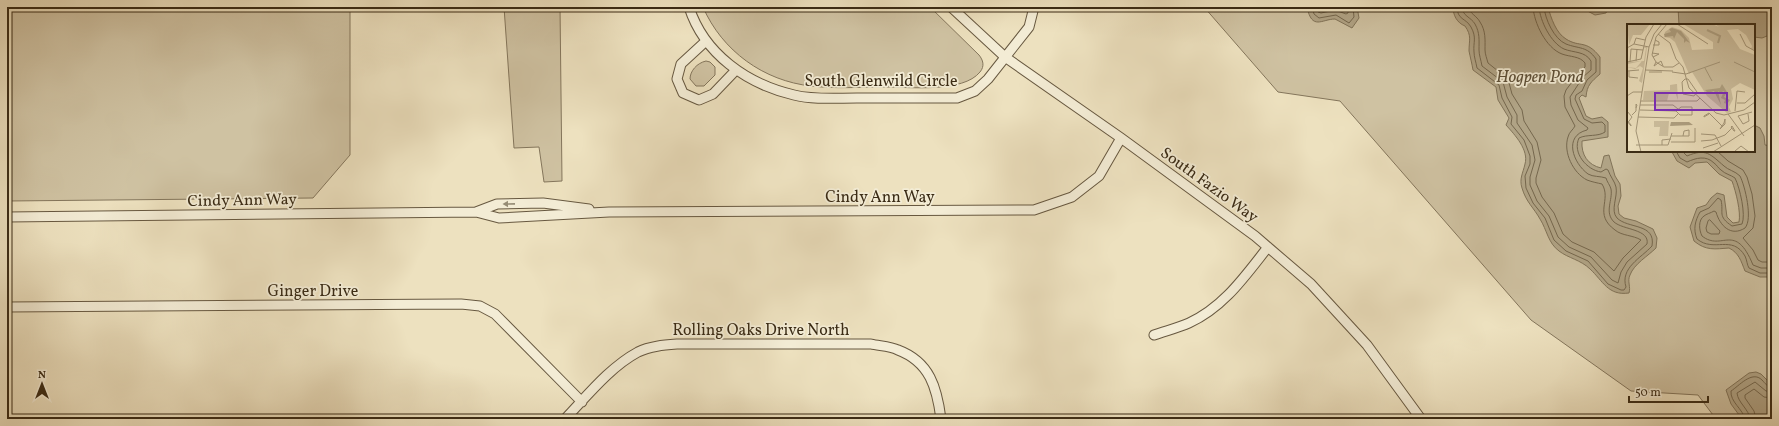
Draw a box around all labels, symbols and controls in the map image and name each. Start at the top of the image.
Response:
inset map [1627,24,1755,152]
water label: Hogpen Pond [1496,66,1584,89]
street label: South Glenwild Circle [805,71,958,93]
street label: South Fazio Way [1155,143,1262,229]
street label: Cindy Ann Way [825,187,935,209]
street label: Cindy Ann Way [187,189,297,213]
one-way arrow [502,201,515,207]
street label: Ginger Drive [268,281,358,303]
street label: Rolling Oaks Drive North [672,320,850,342]
north arrow [22,364,62,404]
text: N [38,368,46,383]
scale bar [1629,378,1708,404]
text: 50 m [1635,385,1661,401]

